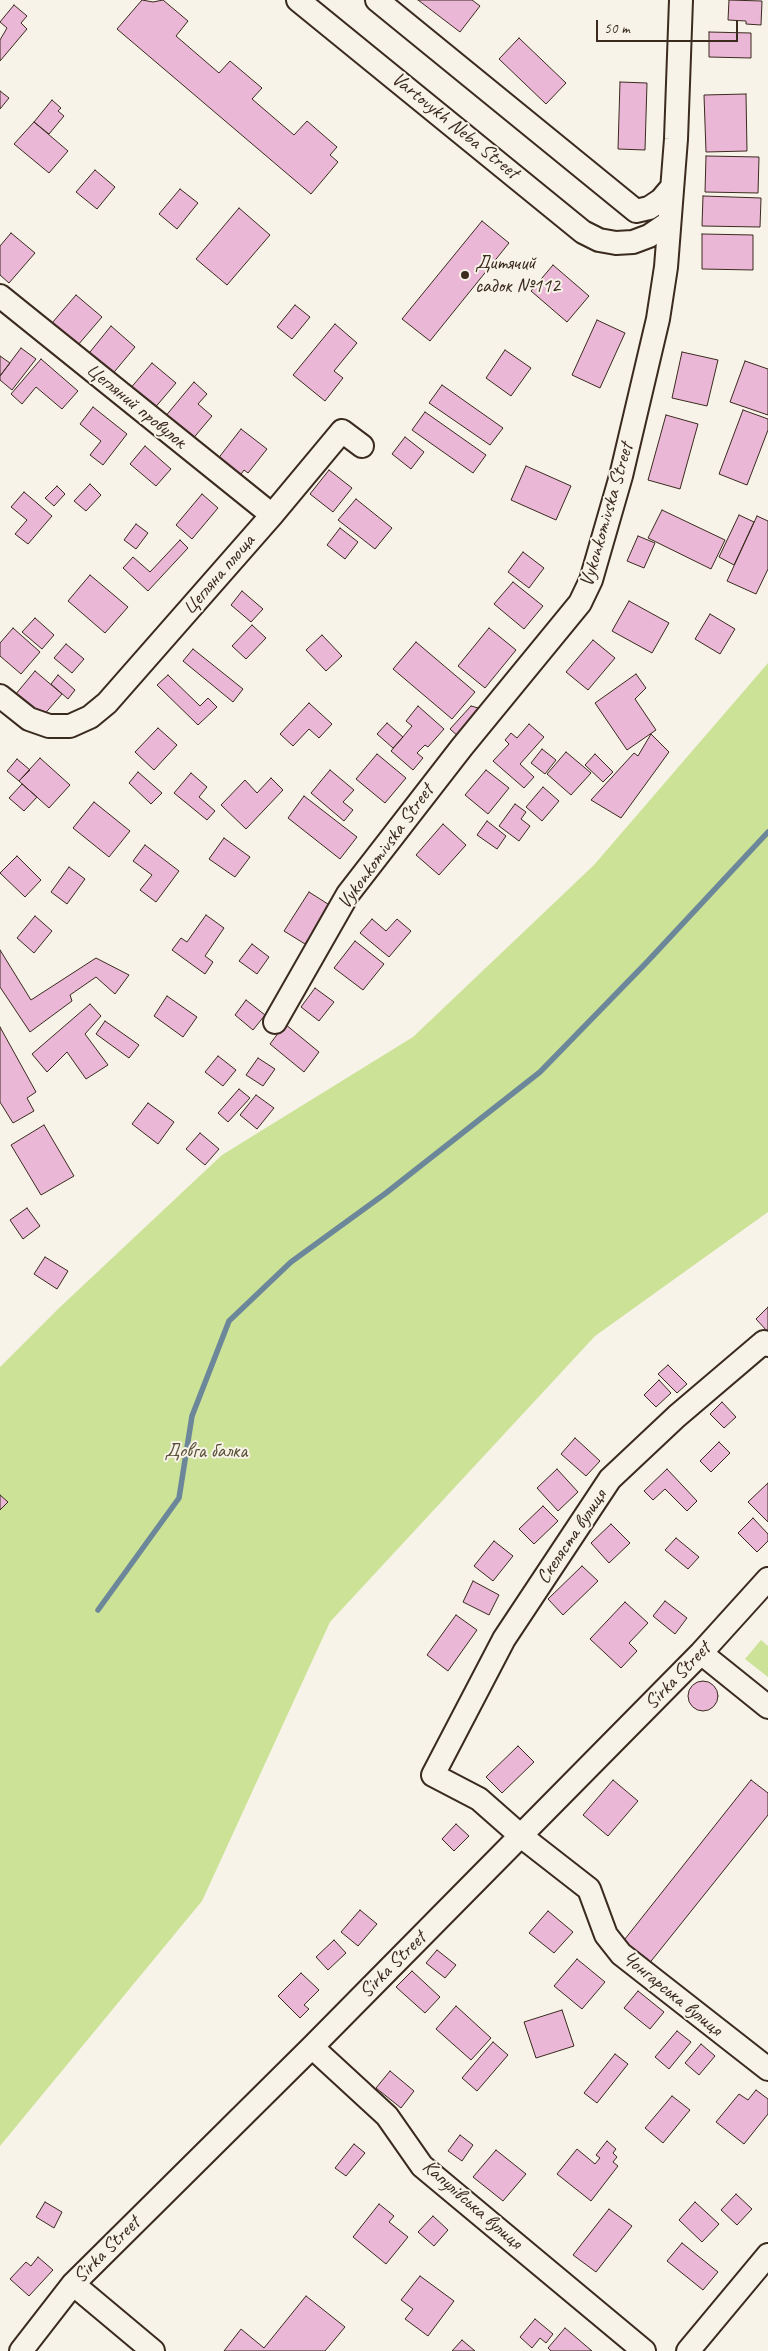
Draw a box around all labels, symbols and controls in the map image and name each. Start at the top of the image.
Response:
scale bar [598,10,740,42]
text: 50 m [604,19,630,38]
street label: Vartovykh Neba Street [386,67,524,185]
place label: Дитячий садок №112 [475,252,560,299]
marker: Дитячий садок №112 [459,269,471,281]
street label: Цегляний провулок [81,358,191,454]
street label: Vykonkomivska Street [575,440,639,590]
street label: Цегляна площа [178,530,260,620]
street label: Vykonkomivska Street [333,780,439,914]
park label: Довга балка [165,1440,247,1464]
street label: Скеляста вулиця [532,1485,612,1589]
street label: Sirka Street [640,1637,716,1715]
street label: Sirka Street [355,1927,431,2003]
street label: Чонгарська вулиця [617,1946,727,2042]
street label: Капулівська вулиця [417,2155,527,2255]
street label: Sirka Street [69,2212,145,2288]

